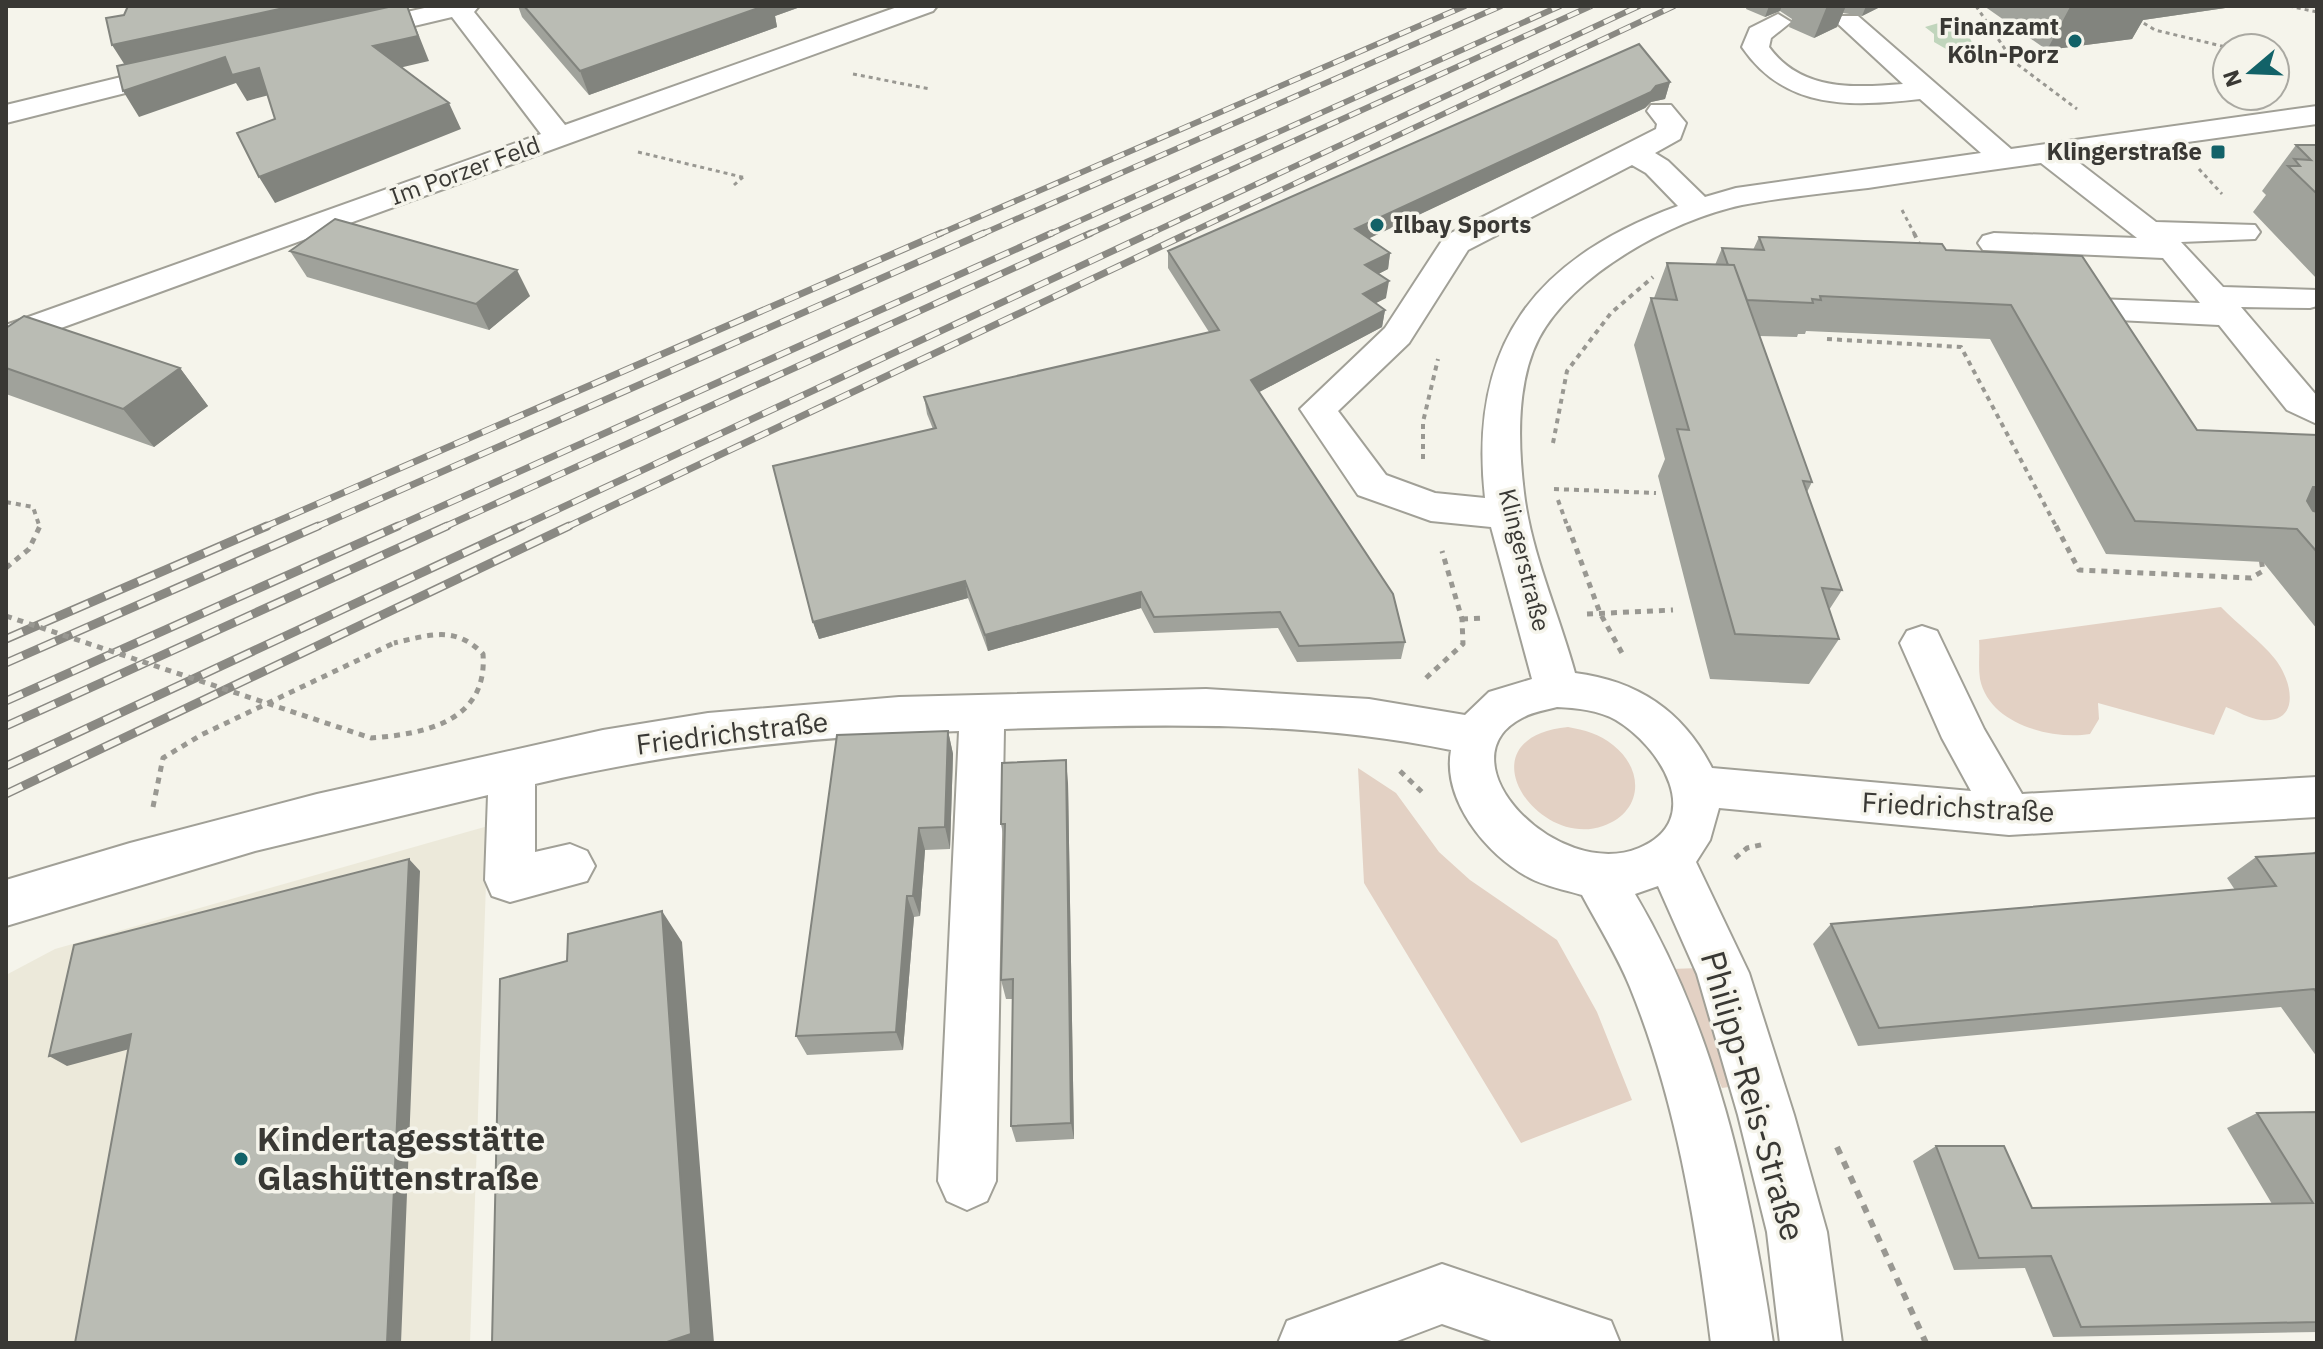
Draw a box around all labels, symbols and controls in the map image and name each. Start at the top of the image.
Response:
place label: Finanzamt Köln-Porz [1939,10,2059,70]
marker: Finanzamt Köln-Porz [2066,32,2084,50]
north arrow [2211,32,2291,112]
text: N [2215,66,2248,91]
street label: Im Porzer Feld [385,128,544,212]
place label: Klingerstraße [2046,135,2202,167]
marker: Klingerstraße [2209,143,2227,161]
place label: Ilbay Sports [1393,208,1531,240]
marker: Ilbay Sports [1368,216,1386,234]
street label: Klingerstraße [1492,485,1558,634]
street label: Friedrichstraße [634,702,830,763]
street label: Friedrichstraße [1861,783,2055,830]
street label: Philipp-Reis-Straße [1692,946,1816,1246]
place label: Kindertagesstätte Glashüttenstraße [257,1116,545,1199]
marker: Kindertagesstätte Glashüttenstraße [232,1150,250,1168]

